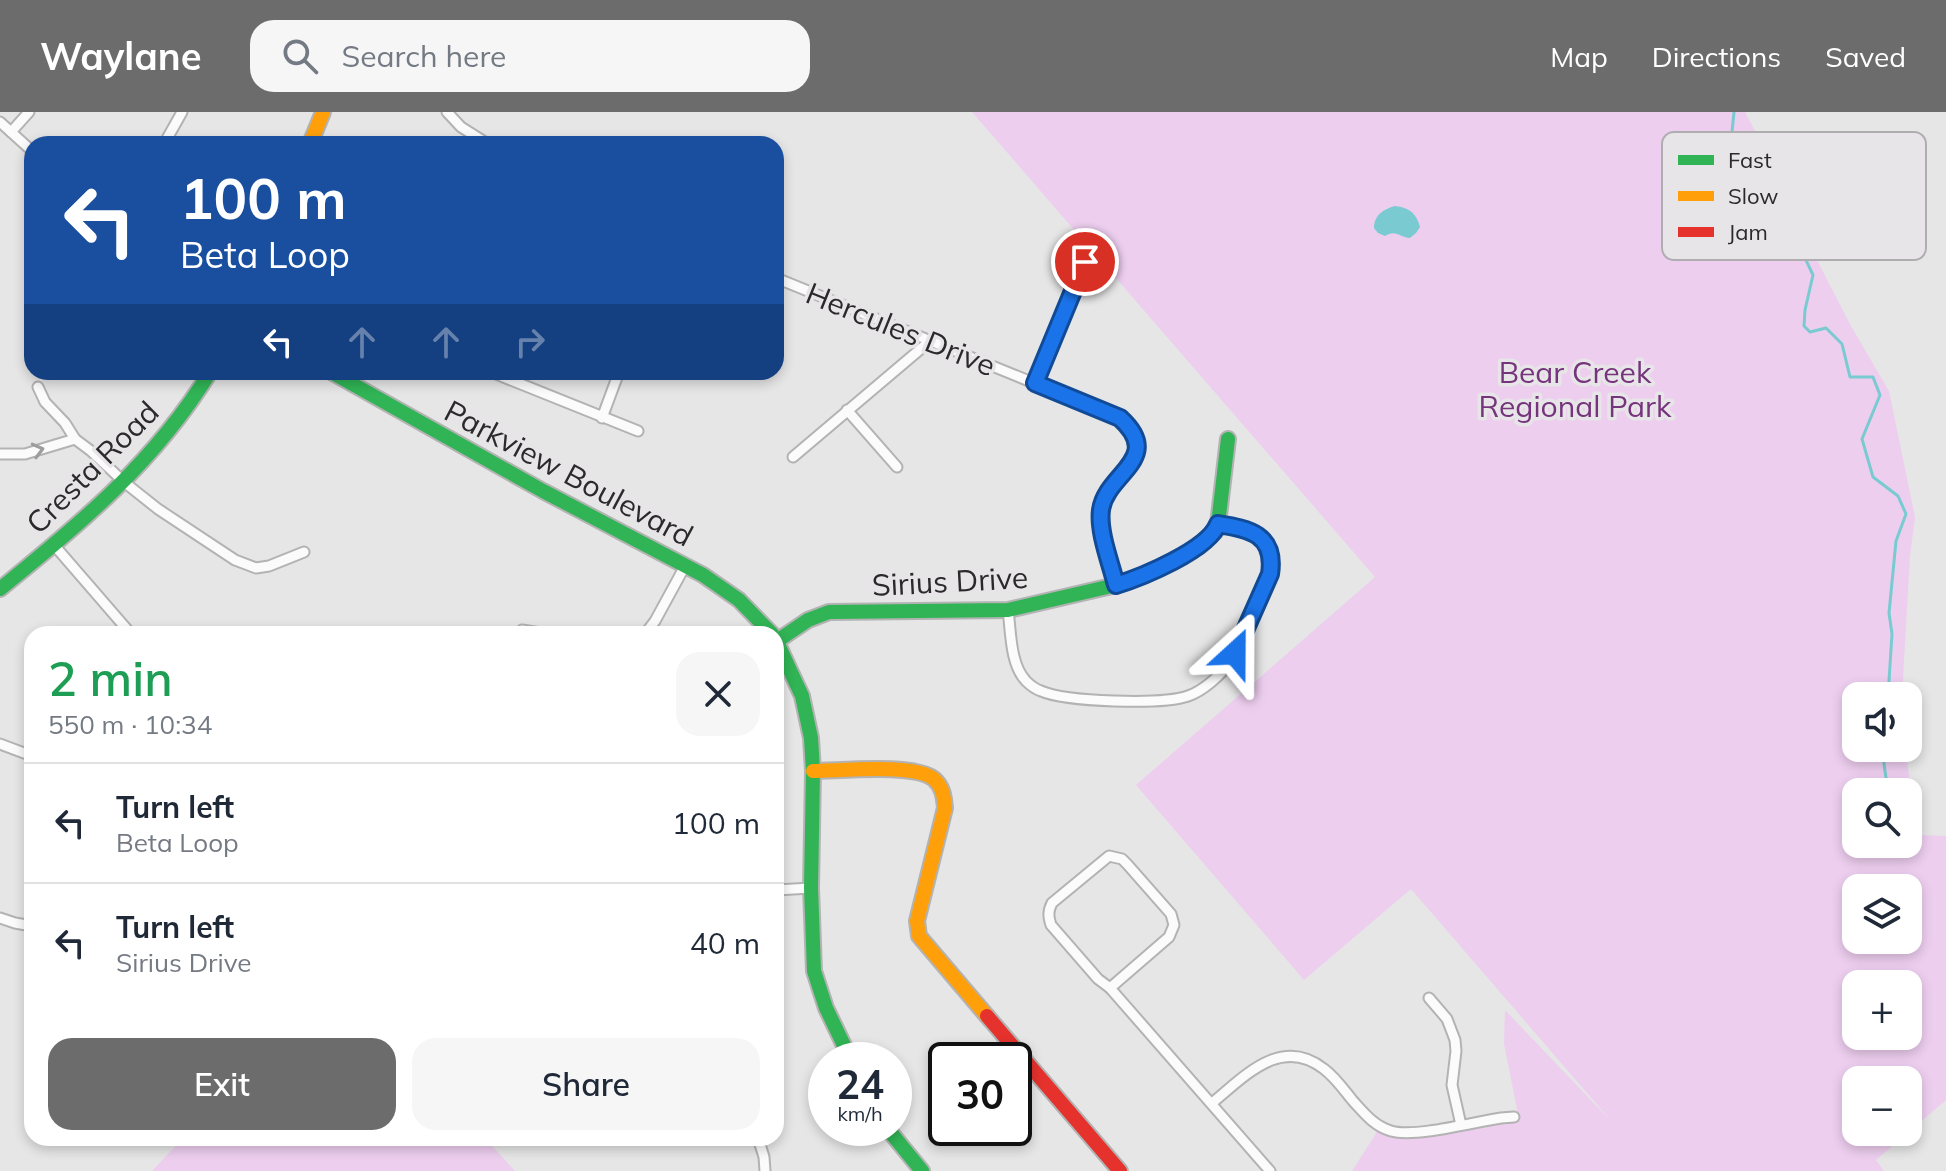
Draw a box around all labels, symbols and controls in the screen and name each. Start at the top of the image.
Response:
search box [250,20,810,92]
text: Waylane [40,32,202,80]
icon: search [278,34,322,78]
text: Search here [342,37,506,75]
text: Map [1550,39,1608,74]
text: Directions [1652,39,1781,74]
text: Saved [1825,39,1906,74]
legend [1662,132,1926,260]
text: Fast [1728,146,1772,174]
text: 100 m [180,163,347,233]
icon: left [48,168,152,272]
text: Slow [1728,182,1778,210]
text: Jam [1728,218,1768,246]
pin [1051,228,1119,296]
text: Beta Loop [180,232,350,277]
icon: arrive [1063,240,1107,284]
street label: Hercules Drive [801,274,1001,384]
icon: left [256,320,300,364]
icon: ahead [340,320,384,364]
icon: ahead [424,320,468,364]
icon: right [508,320,552,364]
park label: Bear Creek Regional Park [1479,353,1672,425]
street label: Parkview Boulevard [438,391,700,555]
street label: Cresta Road [18,393,166,541]
one-way arrow [30,443,44,460]
street label: Sirius Drive [871,558,1029,604]
position arrow [1193,611,1277,695]
text: 2 min [48,648,173,708]
button: close [676,652,760,736]
map controls [1842,682,1922,1146]
button: sound [1842,682,1922,762]
text: 550 m · 10:34 [48,708,212,741]
button: search [1842,778,1922,858]
text: Turn left [116,788,234,826]
icon: left [48,801,92,845]
text: 100 m [672,804,760,842]
text: Beta Loop [116,826,239,859]
button: layers [1842,874,1922,954]
text: Turn left [116,908,234,946]
icon: left [48,921,92,965]
text: 40 m [690,924,760,962]
text: Sirius Drive [116,946,252,979]
button: + [1842,970,1922,1050]
button: Exit [48,1038,396,1130]
button: Share [412,1038,760,1130]
speed limit sign: 30 [928,1042,1032,1146]
text: 24 [836,1059,884,1109]
button: − [1842,1066,1922,1146]
text: km/h [837,1101,883,1126]

